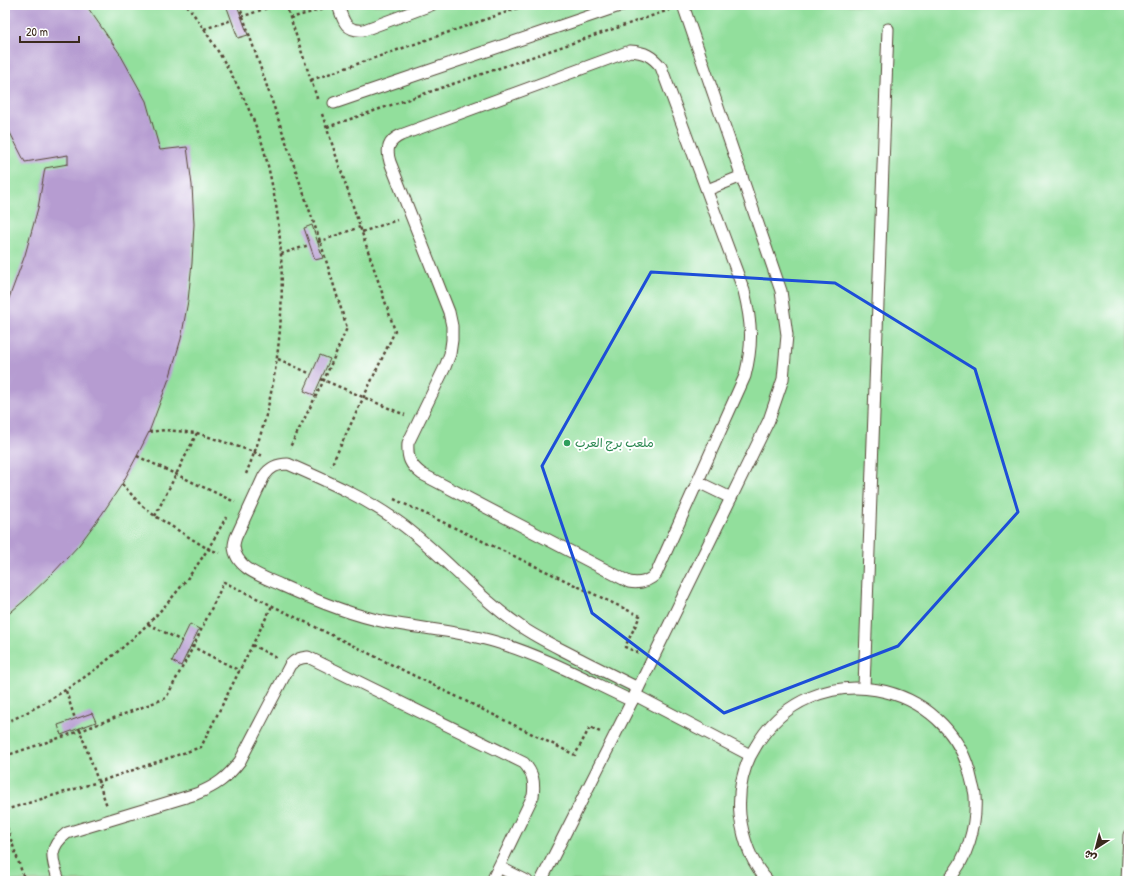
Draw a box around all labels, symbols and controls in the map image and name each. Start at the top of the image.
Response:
scale bar [20,18,79,44]
text: 20 m [26,23,48,40]
place label: ملعب برج العرب [575,434,654,452]
marker: ملعب برج العرب [562,438,572,448]
north arrow [1076,828,1116,868]
text: ش [1081,847,1099,865]

